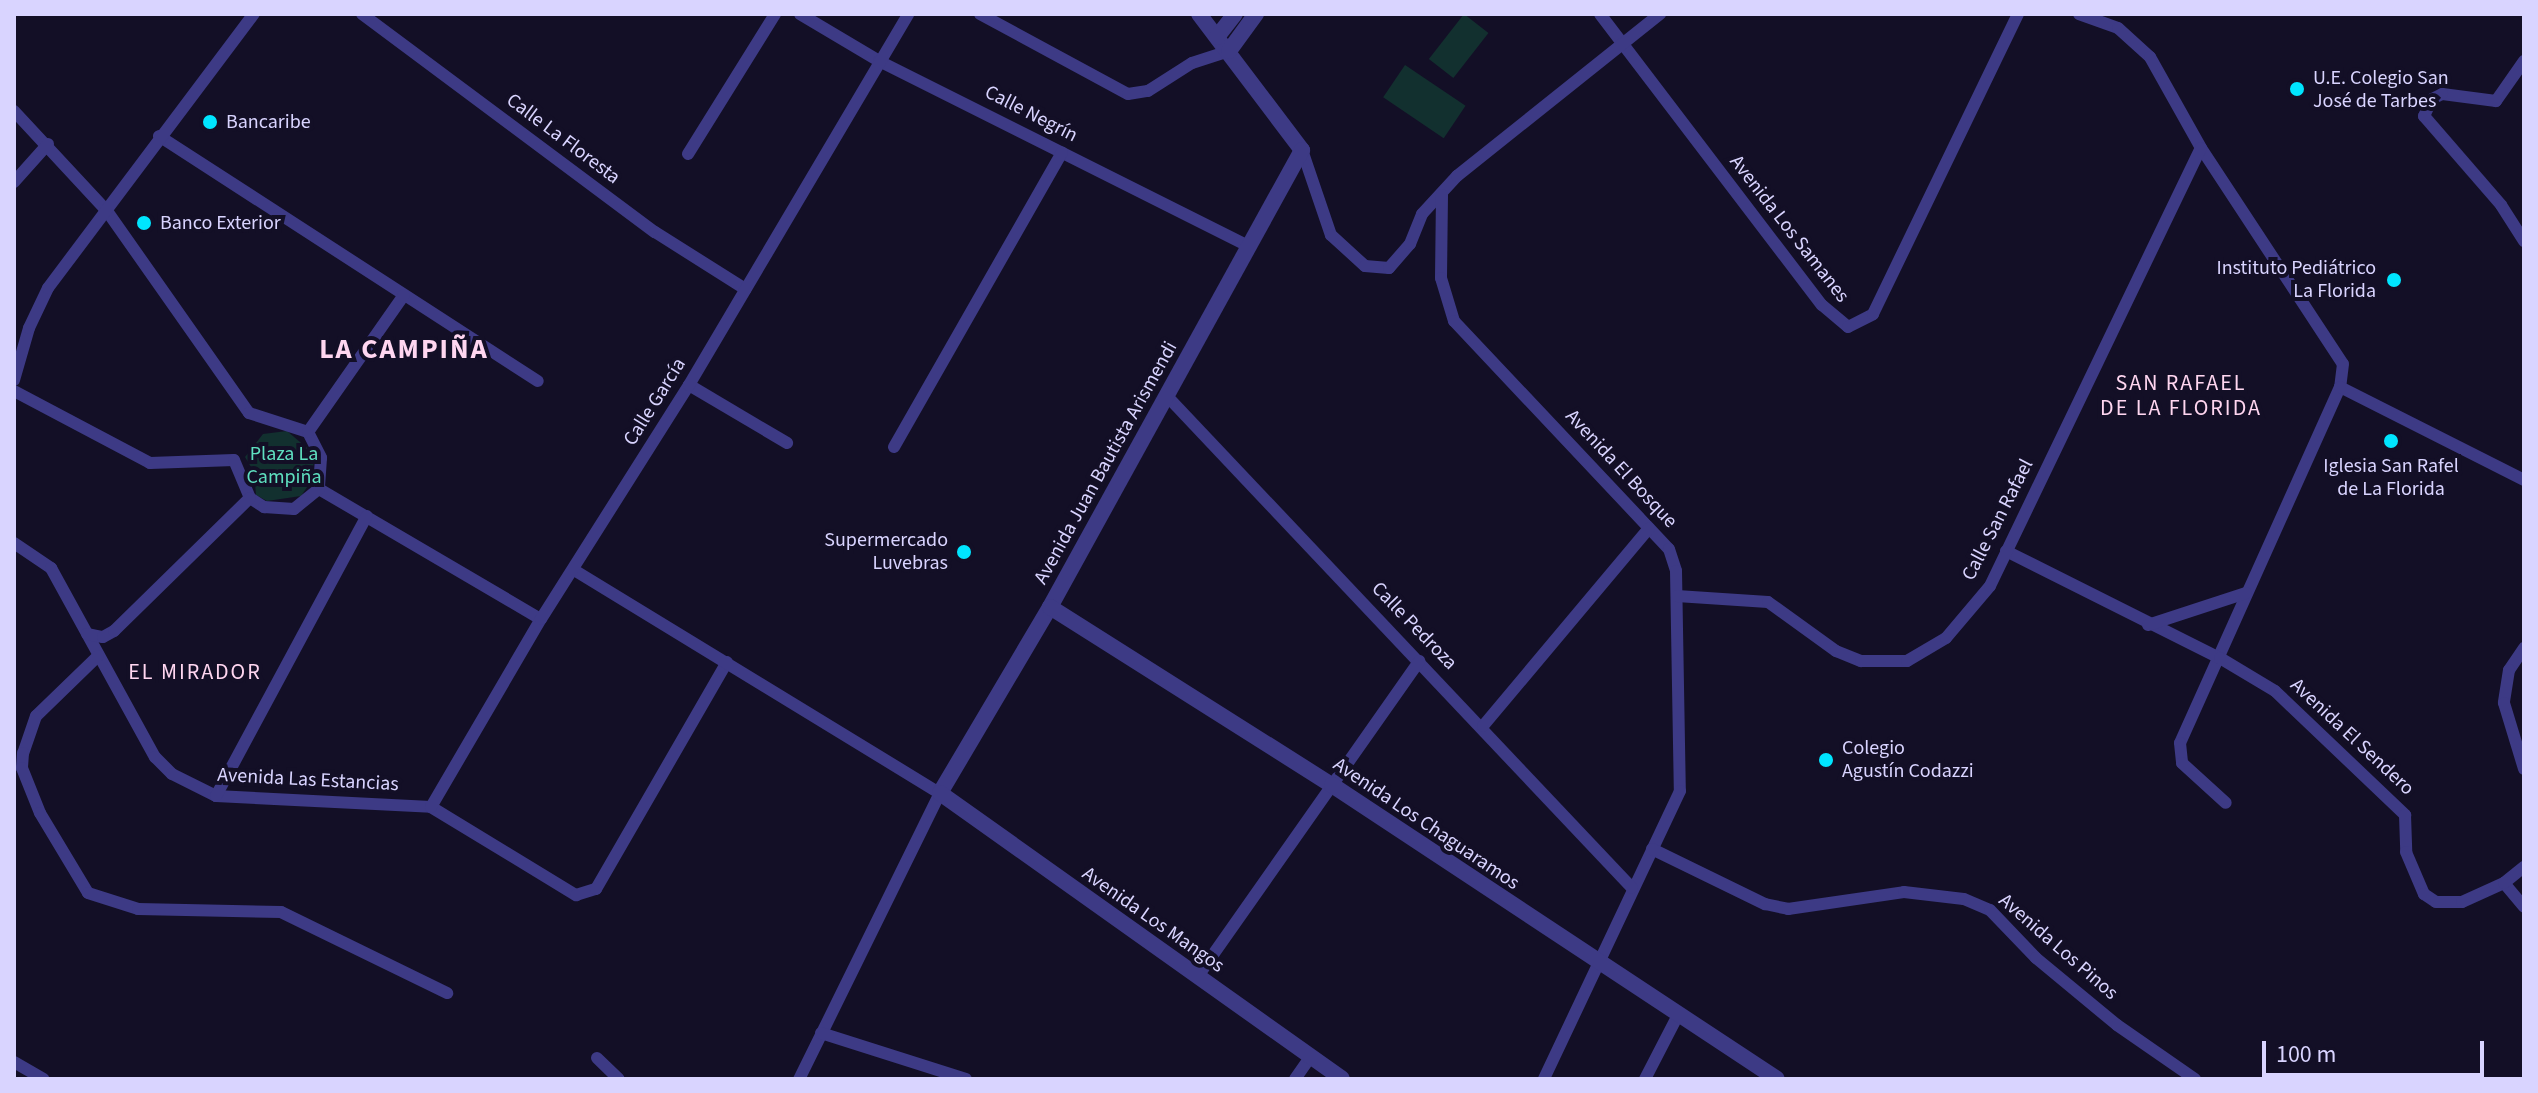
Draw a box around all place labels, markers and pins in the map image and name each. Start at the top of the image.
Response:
place label: U.E. Colegio San José de Tarbes [2313,66,2449,113]
marker: U.E. Colegio San José de Tarbes [2288,80,2306,98]
place label: Bancaribe [226,110,311,134]
marker: Bancaribe [201,113,219,131]
place label: Banco Exterior [160,211,281,235]
marker: Banco Exterior [135,214,153,232]
place label: Instituto Pediátrico La Florida [2216,256,2376,303]
marker: Instituto Pediátrico La Florida [2383,269,2405,291]
marker: Iglesia San Rafel de La Florida [2382,432,2400,450]
place label: Iglesia San Rafel de La Florida [2323,454,2459,501]
place label: Supermercado Luvebras [824,528,948,575]
marker: Supermercado Luvebras [955,543,973,561]
place label: Colegio Agustín Codazzi [1842,736,1974,783]
marker: Colegio Agustín Codazzi [1817,751,1835,769]

